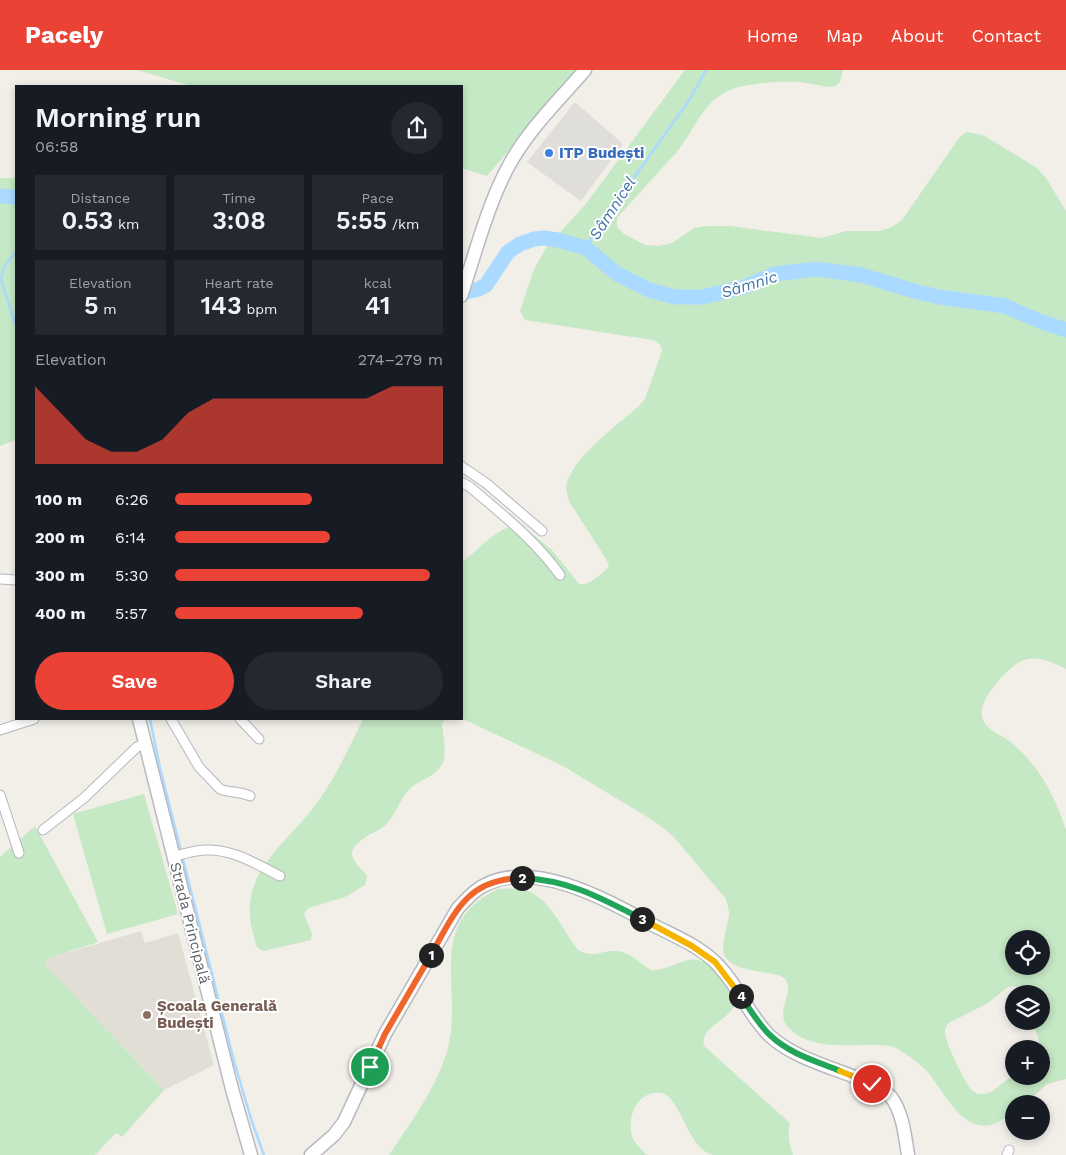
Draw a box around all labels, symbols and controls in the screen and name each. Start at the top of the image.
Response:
text: Pacely [25,21,103,49]
text: Home [747,25,798,46]
text: Map [826,25,863,46]
text: About [891,25,943,46]
text: Contact [971,25,1041,46]
text: Morning run [35,101,201,134]
button: share [391,102,443,154]
text: 06:58 [35,137,79,156]
place label: ITP Budești [559,144,644,162]
marker: ITP Budești [543,147,555,159]
water label: Sâmnicel [585,173,640,243]
text: Distance [71,190,130,206]
text: Time [222,190,256,206]
text: Pace [361,190,394,206]
text: 0.53 [61,206,113,235]
text: 3:08 [212,206,266,235]
text: 5:55 [336,206,387,235]
text: km [113,216,139,232]
text: /km [387,216,419,232]
water label: Sâmnic [719,267,780,302]
text: Elevation [69,275,132,291]
text: Heart rate [204,275,274,291]
text: kcal [364,275,392,291]
text: 5 [84,291,99,320]
text: 143 [201,291,242,320]
text: 41 [365,291,391,320]
text: m [99,301,117,317]
text: bpm [242,301,277,317]
text: Elevation [35,350,106,369]
text: 274–279 m [358,350,443,369]
text: 100 m [35,490,82,509]
text: 6:26 [115,490,149,509]
text: 200 m [35,528,85,547]
text: 6:14 [115,528,145,547]
text: 300 m [35,566,85,585]
text: 5:30 [115,566,148,585]
text: 400 m [35,604,86,623]
text: 5:57 [115,604,147,623]
button: Save [35,652,234,710]
button: Share [244,652,443,710]
street label: Strada Principală [166,860,214,986]
pin: 2 [510,866,534,890]
text: 2 [518,870,527,886]
pin: 3 [630,906,654,932]
text: 3 [638,911,647,927]
map controls [1005,930,1050,1140]
button: locate [1005,930,1050,975]
pin: 1 [418,942,444,968]
text: 1 [428,947,435,963]
pin: 4 [728,984,754,1008]
button: layers [1005,985,1050,1030]
text: 4 [737,988,746,1004]
place label: Școala Generală Budești [157,997,277,1032]
marker: Școala Generală Budești [141,1009,153,1021]
button: + [1005,1040,1050,1085]
pin [349,1046,391,1088]
icon: arrive [356,1053,384,1081]
pin [851,1063,893,1105]
icon: check [858,1070,886,1098]
button: − [1005,1095,1050,1140]

